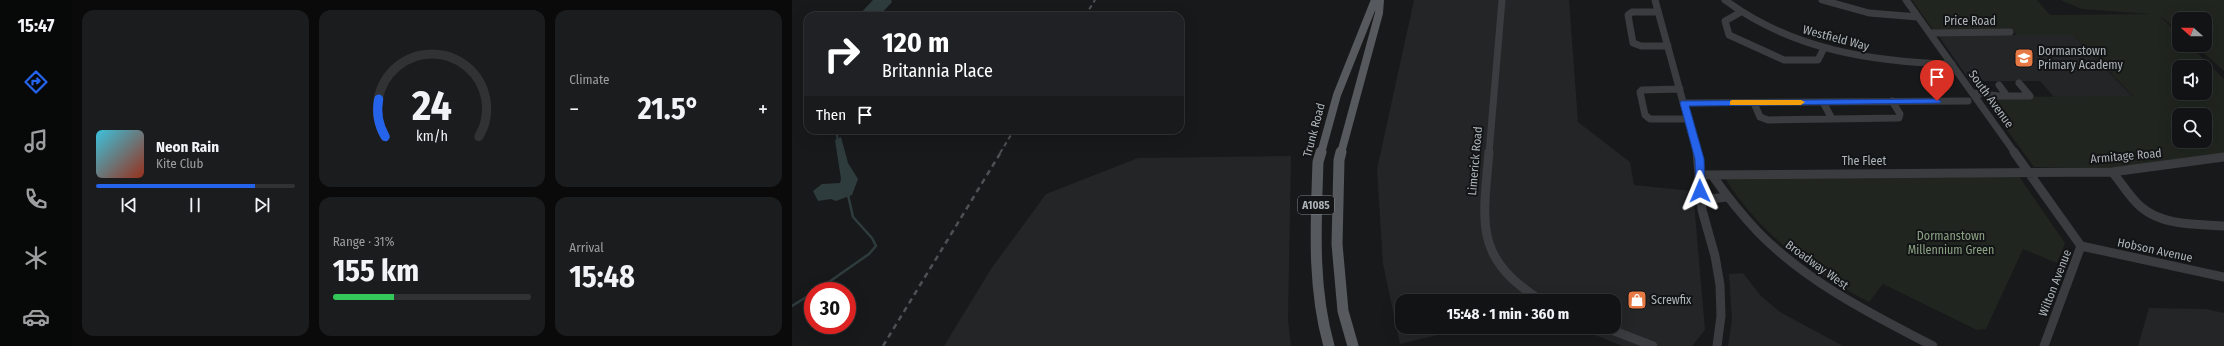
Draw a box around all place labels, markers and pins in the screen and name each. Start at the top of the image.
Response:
place label: Dormanstown Primary Academy [2038,44,2123,72]
school or university icon: Dormanstown Primary Academy [2013,47,2035,69]
pin [1920,60,1954,101]
shop icon: Screwfix [1626,289,1648,311]
place label: Screwfix [1651,293,1692,307]

